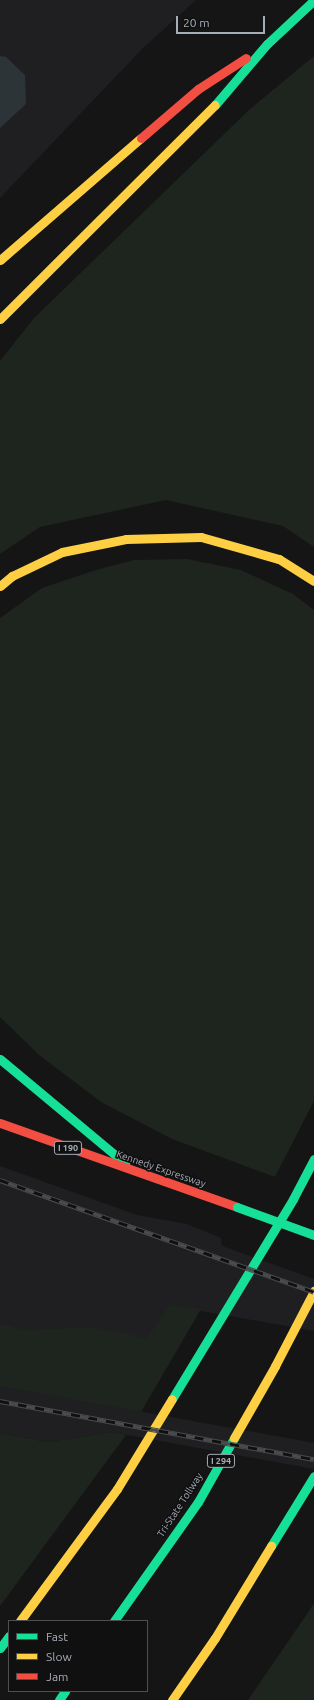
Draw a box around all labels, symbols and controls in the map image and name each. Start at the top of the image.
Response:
scale bar [178,8,267,34]
text: 20 m [183,16,210,29]
road number: I 190 [53,1141,83,1155]
street label: Kennedy Expressway [115,1148,207,1190]
road number: I 294 [206,1454,236,1468]
street label: Tri-State Tollway [155,1471,205,1539]
legend [8,1620,148,1692]
text: Fast [46,1630,68,1643]
text: Slow [46,1650,72,1663]
text: Jam [46,1670,68,1683]

